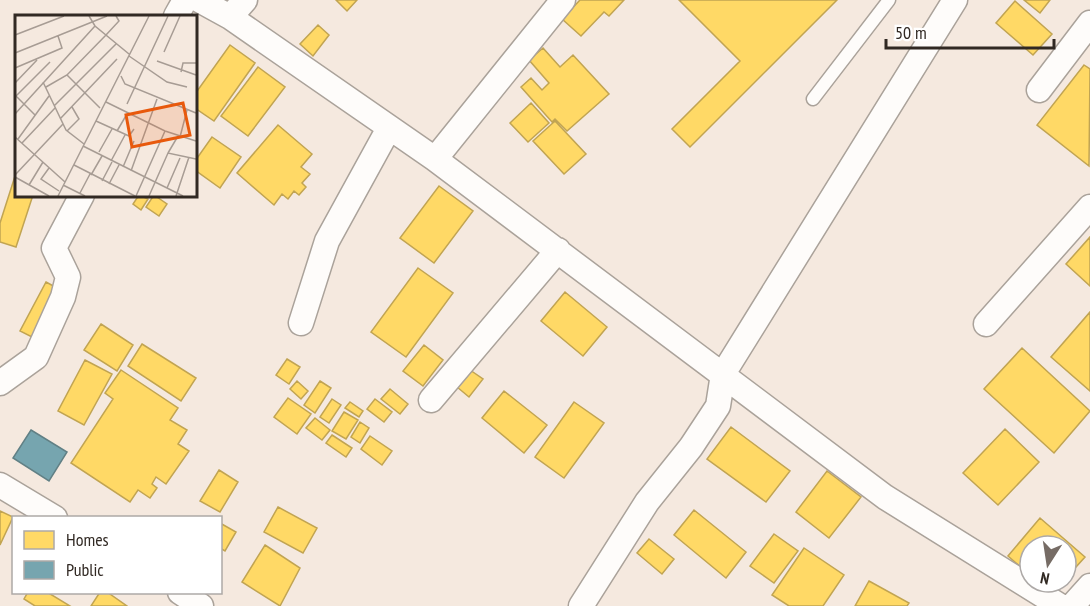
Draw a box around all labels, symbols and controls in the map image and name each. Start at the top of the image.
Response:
scale bar [886,12,1054,50]
inset map [15,15,196,196]
text: 50 m [895,21,927,44]
legend [12,516,222,594]
text: Homes [66,528,109,551]
north arrow [1018,534,1078,594]
text: Public [66,558,104,581]
text: N [1039,568,1051,589]

